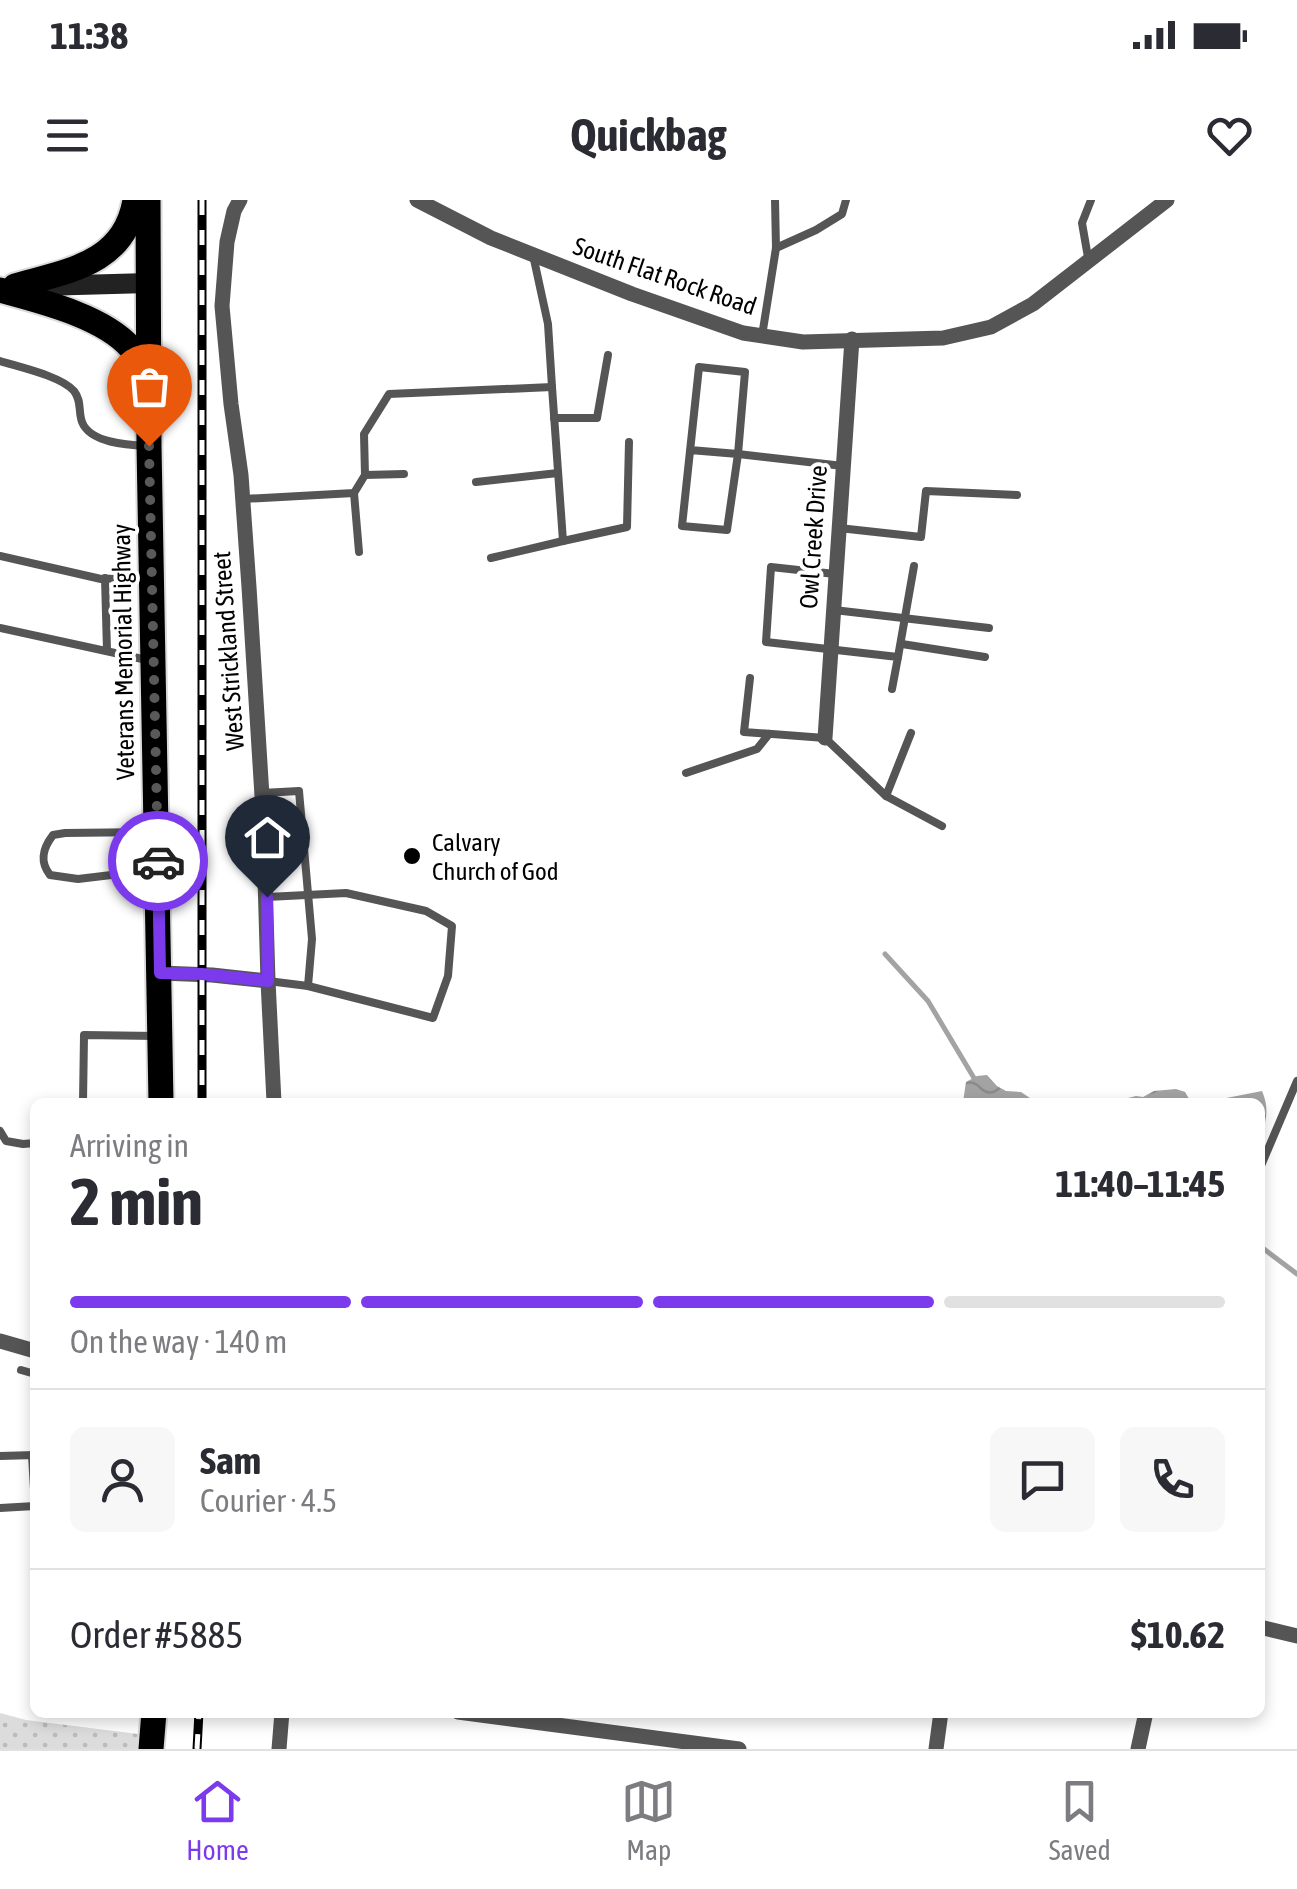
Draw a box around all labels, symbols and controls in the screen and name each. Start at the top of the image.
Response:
text: 11:38 [50,14,128,57]
icon: menu [40,108,95,163]
icon: heart [1202,108,1257,163]
text: Quickbag [570,109,727,161]
street label: South Flat Rock Road [570,232,760,320]
pin [107,344,192,447]
icon: bag [122,359,177,414]
street label: Owl Creek Drive [794,464,832,610]
street label: Veterans Memorial Highway [107,524,139,780]
street label: West Strickland Street [207,550,249,752]
pin [225,795,310,898]
icon: home [240,810,295,865]
courier [108,811,208,911]
place label: Calvary Church of God [432,828,559,885]
icon: car [131,834,186,889]
marker: Calvary Church of God [401,845,423,867]
text: Arriving in [70,1127,189,1164]
text: 11:40–11:45 [1055,1162,1225,1205]
text: 2 min [70,1164,203,1239]
text: On the way · 140 m [70,1323,287,1360]
button: person [70,1427,175,1532]
button: chat [990,1427,1095,1532]
button: phone [1120,1427,1225,1532]
text: Sam [200,1439,261,1482]
text: Courier · 4.5 [200,1482,337,1519]
text: Order #5885 [70,1613,243,1656]
text: $10.62 [1131,1613,1225,1656]
tab: Home [186,1774,249,1866]
tab: Map [621,1774,676,1866]
tab: Saved [1049,1774,1111,1866]

